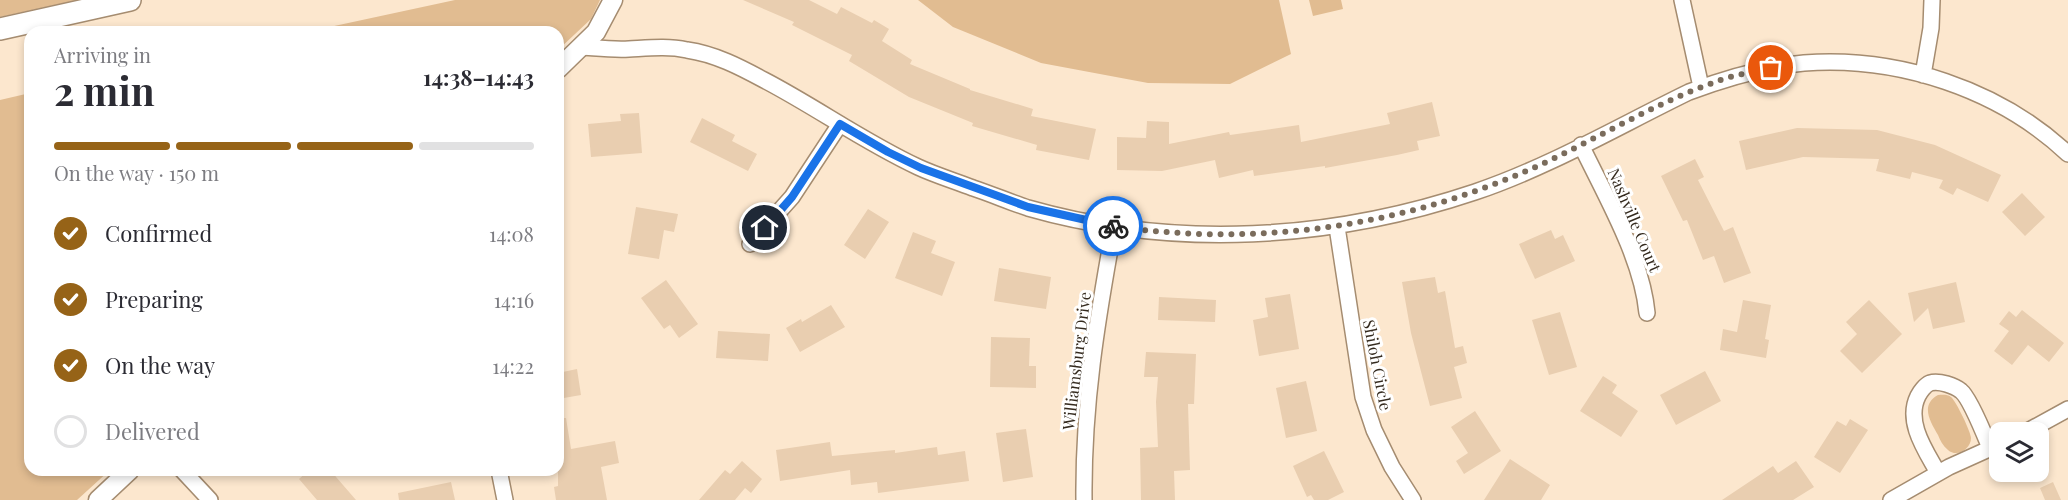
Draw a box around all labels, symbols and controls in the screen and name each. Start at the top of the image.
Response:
text: Arriving in [54,41,151,68]
pin [1745,42,1796,93]
icon: bag [1754,51,1787,84]
text: 14:38–14:43 [423,62,534,92]
text: 2 min [54,64,155,116]
text: On the way · 150 m [54,159,219,186]
street label: Nashville Court [1604,165,1666,275]
courier [1083,196,1143,256]
pin [739,202,790,253]
icon: bike [1097,210,1130,243]
icon: home [748,211,781,244]
icon: check [54,217,87,250]
text: Confirmed [105,218,212,248]
text: 14:08 [489,220,534,247]
icon: check [54,283,87,316]
text: Preparing [105,284,203,314]
text: 14:16 [494,286,534,313]
street label: Williamsburg Drive [1057,291,1095,432]
street label: Shiloh Circle [1359,318,1397,412]
icon: check [54,349,87,382]
text: On the way [105,350,215,380]
text: 14:22 [492,352,534,379]
text: Delivered [105,416,200,446]
map controls [1989,422,2049,482]
button: layers [1989,422,2049,482]

